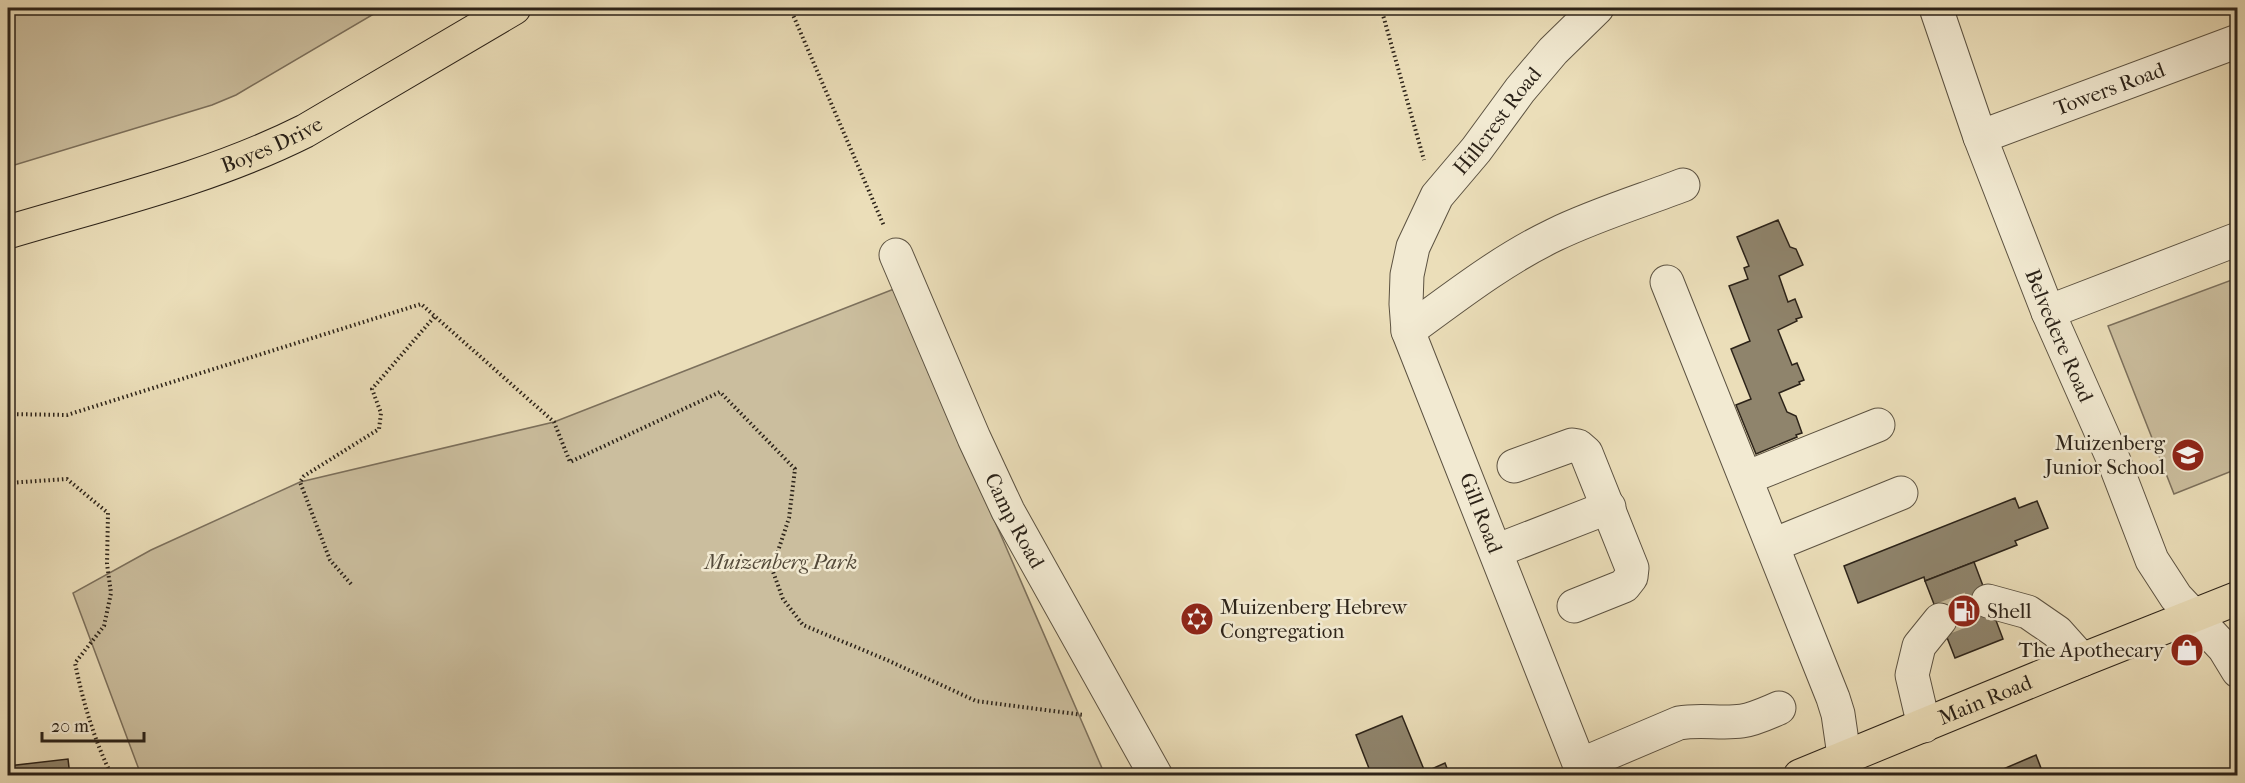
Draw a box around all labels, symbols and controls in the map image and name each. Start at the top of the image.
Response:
street label: Towers Road [2051,57,2168,120]
street label: Hillcrest Road [1448,62,1547,180]
street label: Boyes Drive [218,112,327,178]
street label: Belvedere Road [2020,266,2099,406]
place label: Muizenberg Junior School [2043,431,2166,479]
school or university icon: Muizenberg Junior School [2170,437,2206,473]
street label: Camp Road [980,469,1050,573]
street label: Gill Road [1455,470,1507,557]
park label: Muizenberg Park [703,550,857,574]
fuel station icon: Shell [1946,593,1982,629]
place label: Muizenberg Hebrew Congregation [1220,595,1408,643]
place label: Shell [1987,599,2032,623]
synagogue icon: Muizenberg Hebrew Congregation [1179,601,1215,637]
shop icon: The Apothecary [2169,632,2205,668]
place label: The Apothecary [2019,638,2165,662]
street label: Main Road [1935,670,2036,730]
scale bar [42,705,144,743]
text: 20 m [51,716,89,737]

